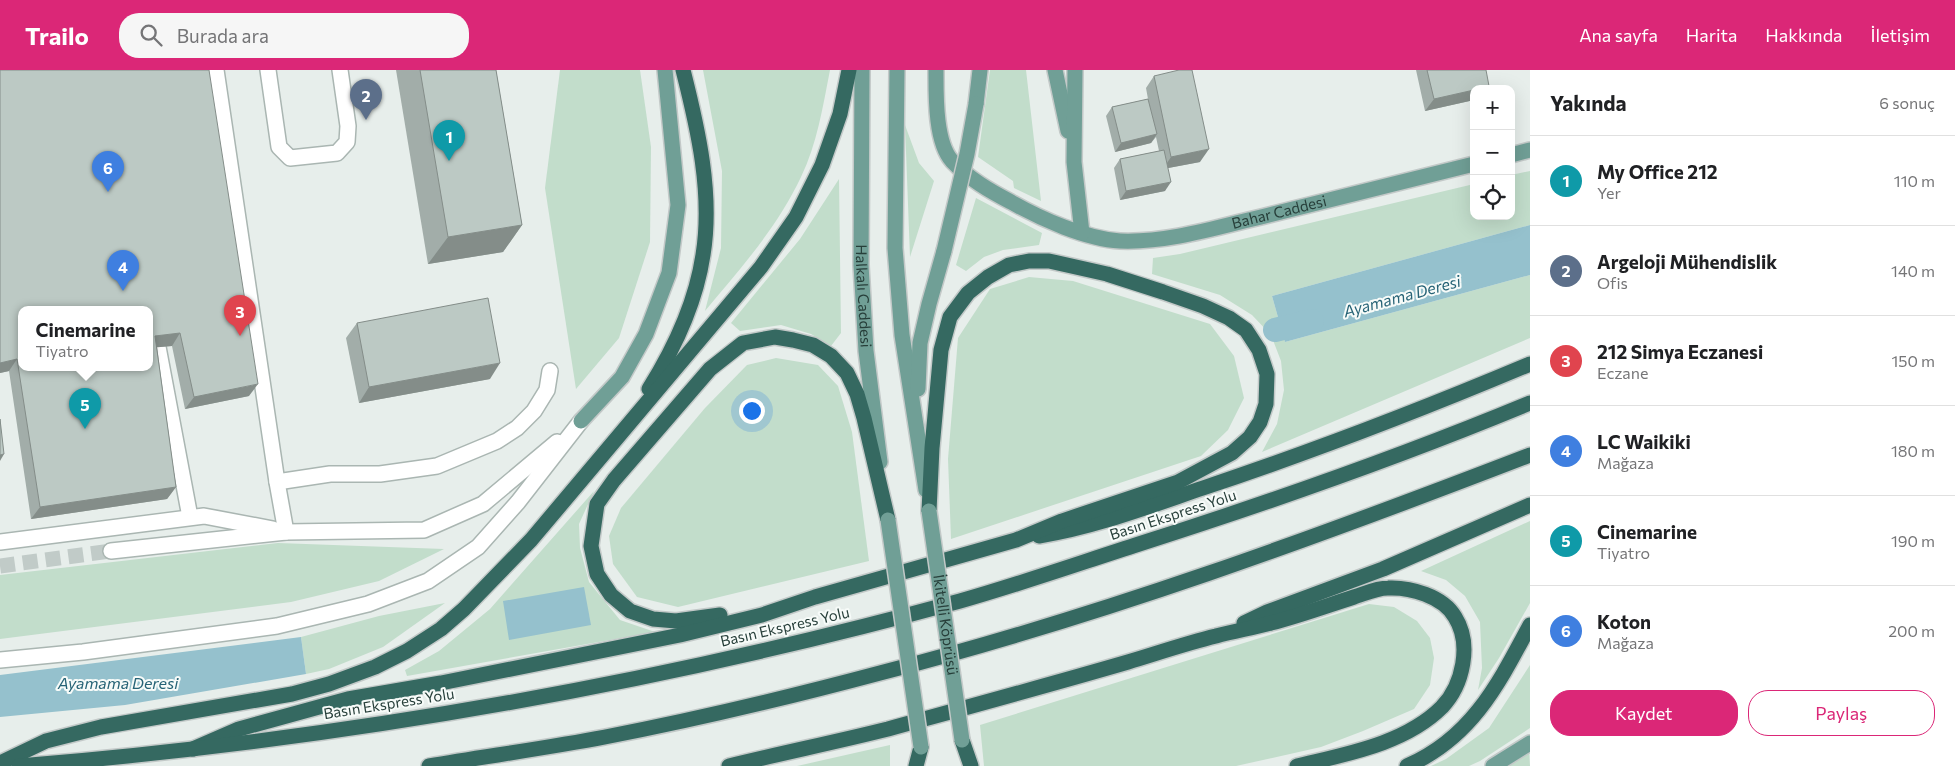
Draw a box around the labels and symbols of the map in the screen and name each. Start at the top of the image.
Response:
pin: 2 [350,79,382,120]
pin: 1 [433,120,465,161]
pin: 6 [92,151,124,192]
street label: Bahar Caddesi [1230,191,1328,232]
street label: Halkalı Caddesi [853,244,876,348]
pin: 4 [107,250,139,291]
water label: Ayamama Deresi [1340,271,1463,321]
pin: 3 [224,295,256,336]
pin: 5 [69,388,101,429]
your location [739,398,765,424]
street label: Basın Ekspress Yolu [1107,485,1238,543]
street label: İkitelli Köprüsü [930,573,963,676]
street label: Basın Ekspress Yolu [718,602,851,650]
water label: Ayamama Deresi [57,673,179,692]
street label: Basın Ekspress Yolu [322,684,455,722]

